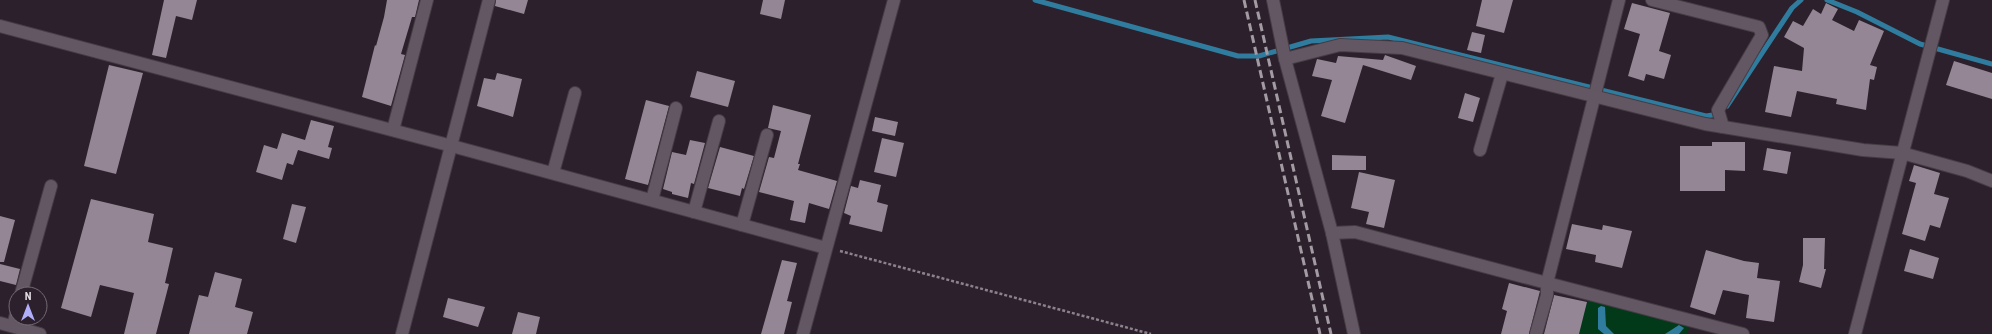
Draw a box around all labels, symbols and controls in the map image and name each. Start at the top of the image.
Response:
north arrow [8,286,48,326]
text: N [25,290,32,303]

